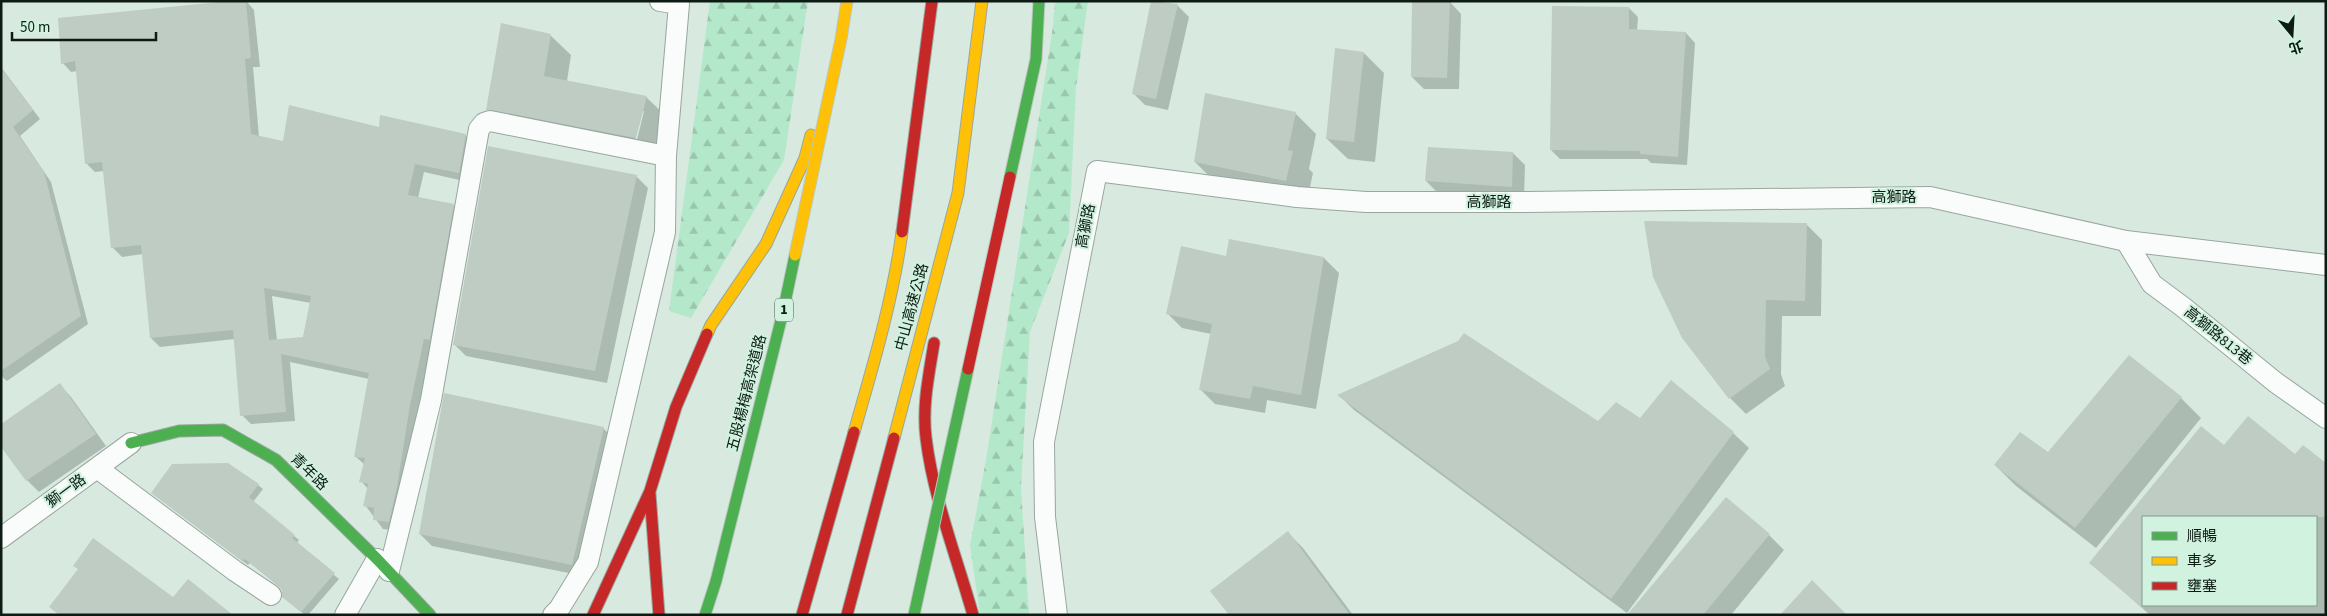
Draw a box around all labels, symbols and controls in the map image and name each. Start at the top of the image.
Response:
scale bar [12,10,156,42]
north arrow [2267,10,2317,60]
text: 50 m [20,17,50,38]
text: 北 [2286,35,2305,58]
street label: 高獅路 [1871,187,1917,208]
street label: 高獅路 [1466,192,1512,213]
street label: 高獅路 [1071,202,1101,250]
street label: 中山高速公路 [890,261,934,353]
road number: 1 [775,298,793,322]
street label: 高獅路813巷 [2179,302,2257,370]
street label: 五股楊梅高架道路 [722,332,772,454]
street label: 青年路 [286,449,332,495]
street label: 獅一路 [42,469,90,513]
legend [2142,516,2317,606]
text: 順暢 [2187,526,2217,547]
text: 車多 [2187,551,2217,572]
text: 壅塞 [2187,576,2217,597]

